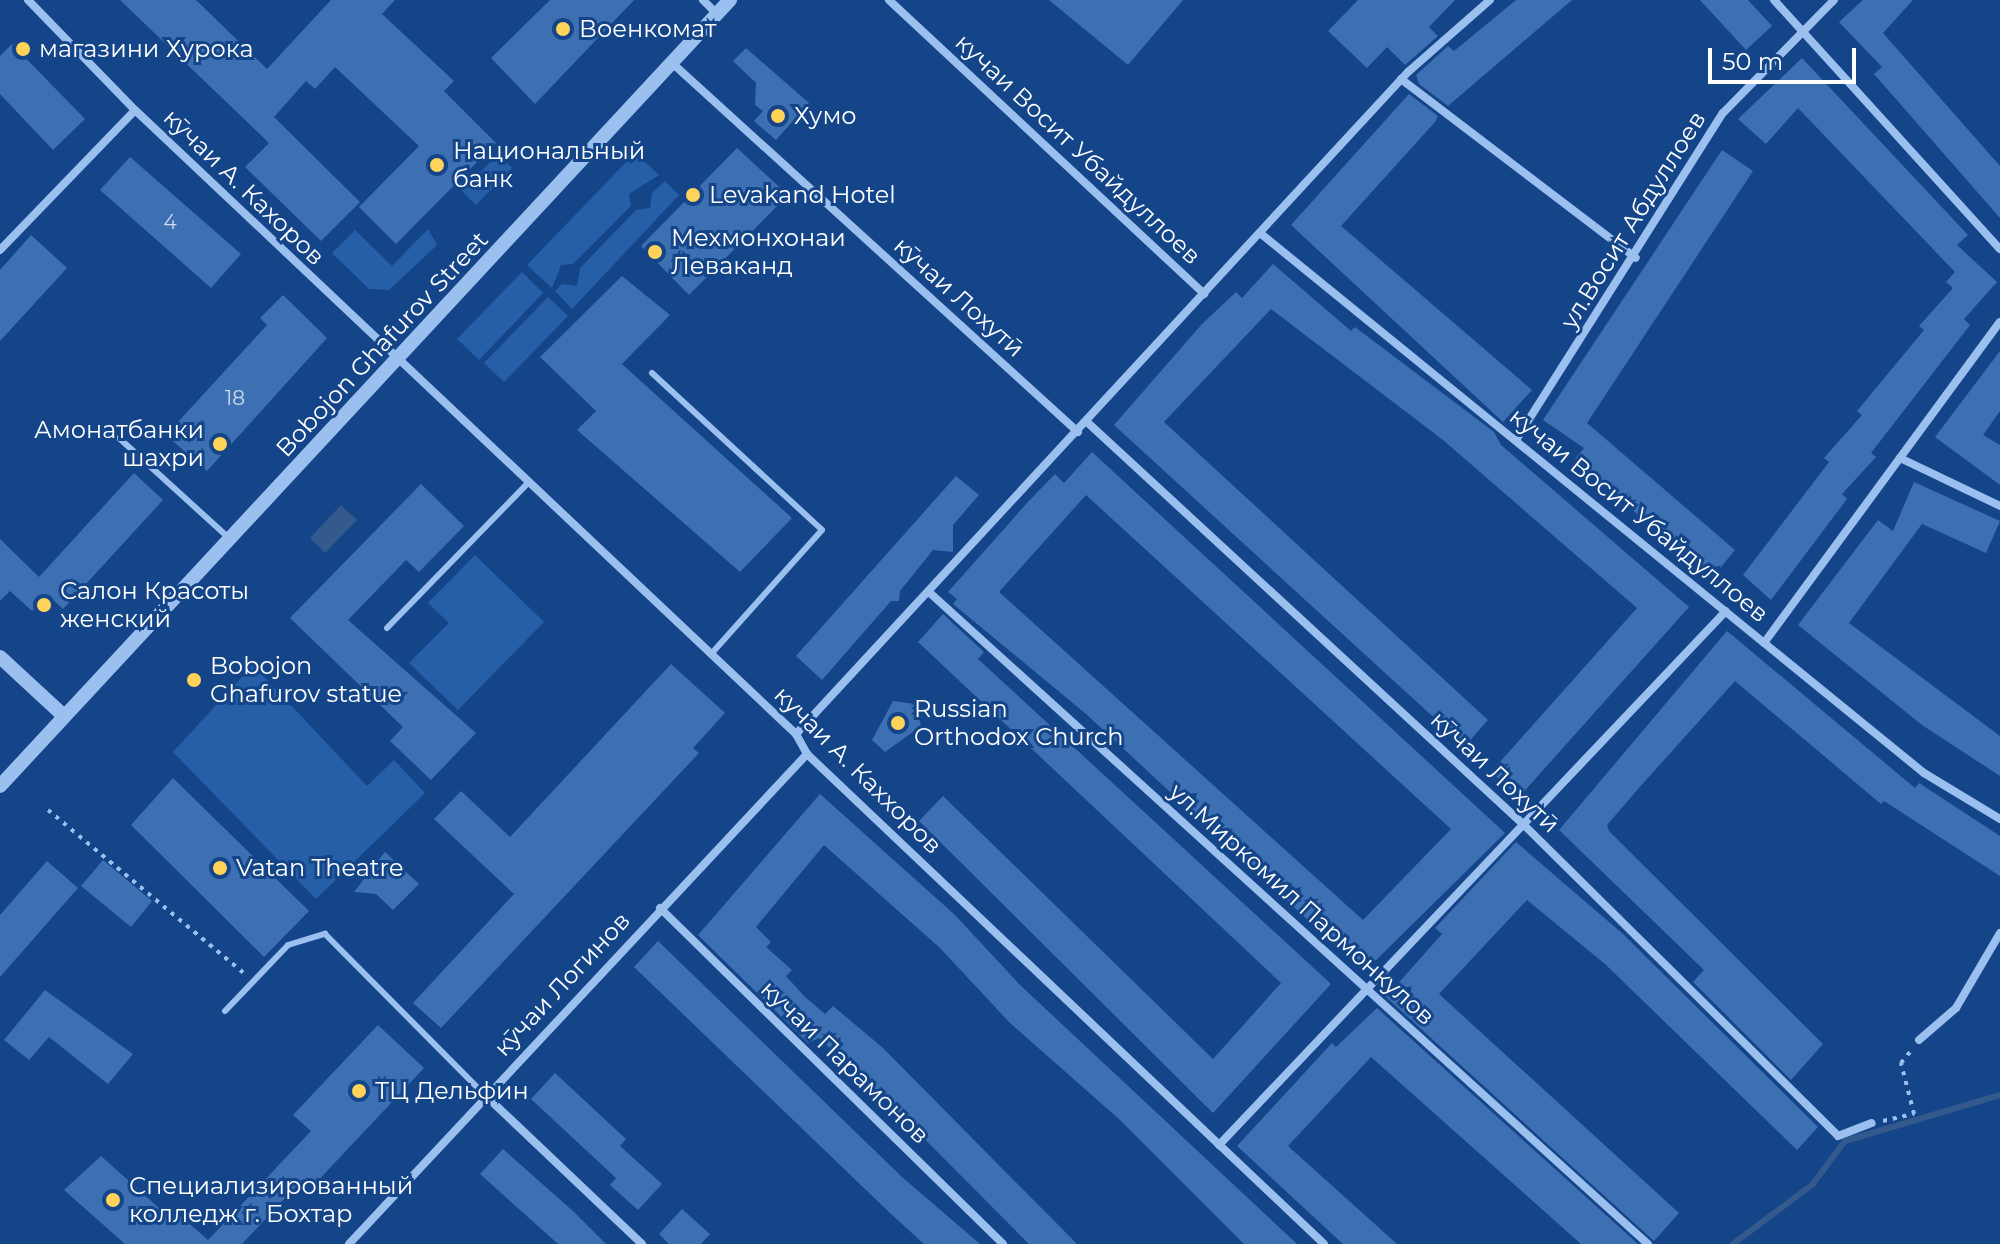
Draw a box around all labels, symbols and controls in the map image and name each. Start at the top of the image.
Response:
place label: Военкомат [579,15,716,43]
marker: Военкомат [554,20,572,38]
street label: кучаи Восит Убайдуллоев [950,28,1206,270]
scale bar [1712,32,1860,82]
place label: магазини Хурока [39,35,253,63]
marker: магазини Хурока [14,40,32,58]
text: 50 m [1722,47,1783,76]
place label: Хумо [794,102,857,130]
street label: кӯчаи А. Кахоров [158,103,330,271]
street label: ул.Восит Абдуллоев [1554,106,1712,334]
marker: Хумо [769,107,787,125]
place label: Национальный банк [453,137,645,193]
marker: Национальный банк [428,156,446,174]
place label: Levakand Hotel [709,181,896,209]
marker: Levakand Hotel [684,186,702,204]
house number: 4 [163,210,177,234]
place label: Мехмонхонаи Леваканд [671,224,846,280]
street label: Bobojon Ghafurov Street [270,225,494,463]
street label: кӯчаи Лохутӣ [888,231,1030,363]
marker: Мехмонхонаи Леваканд [646,243,664,261]
house number: 18 [225,386,245,410]
street label: кучаи Восит Убайдуллоев [1504,402,1774,628]
place label: Амонатбанки шахри [34,416,204,472]
marker: Амонатбанки шахри [211,435,229,453]
place label: Салон Красоты женский [60,577,249,633]
marker: Салон Красоты женский [35,596,53,614]
place label: Bobojon Ghafurov statue [210,652,402,708]
marker: Bobojon Ghafurov statue [185,671,203,689]
street label: кучаи А. Каххоров [768,680,948,860]
place label: Russian Orthodox Church [914,695,1123,751]
street label: кӯчаи Лохутӣ [1425,705,1565,839]
marker: Russian Orthodox Church [889,714,907,732]
street label: ул.Миркомил Пармонкулов [1163,777,1441,1031]
place label: Vatan Theatre [236,854,403,882]
marker: Vatan Theatre [211,859,229,877]
street label: кӯчаи Логинов [488,906,636,1062]
street label: кучаи Парамонов [755,974,935,1150]
place label: ТЦ Дельфин [375,1077,529,1105]
marker: ТЦ Дельфин [350,1082,368,1100]
place label: Специализированный колледж г. Бохтар [129,1172,413,1228]
marker: Специализированный колледж г. Бохтар [104,1191,122,1209]

